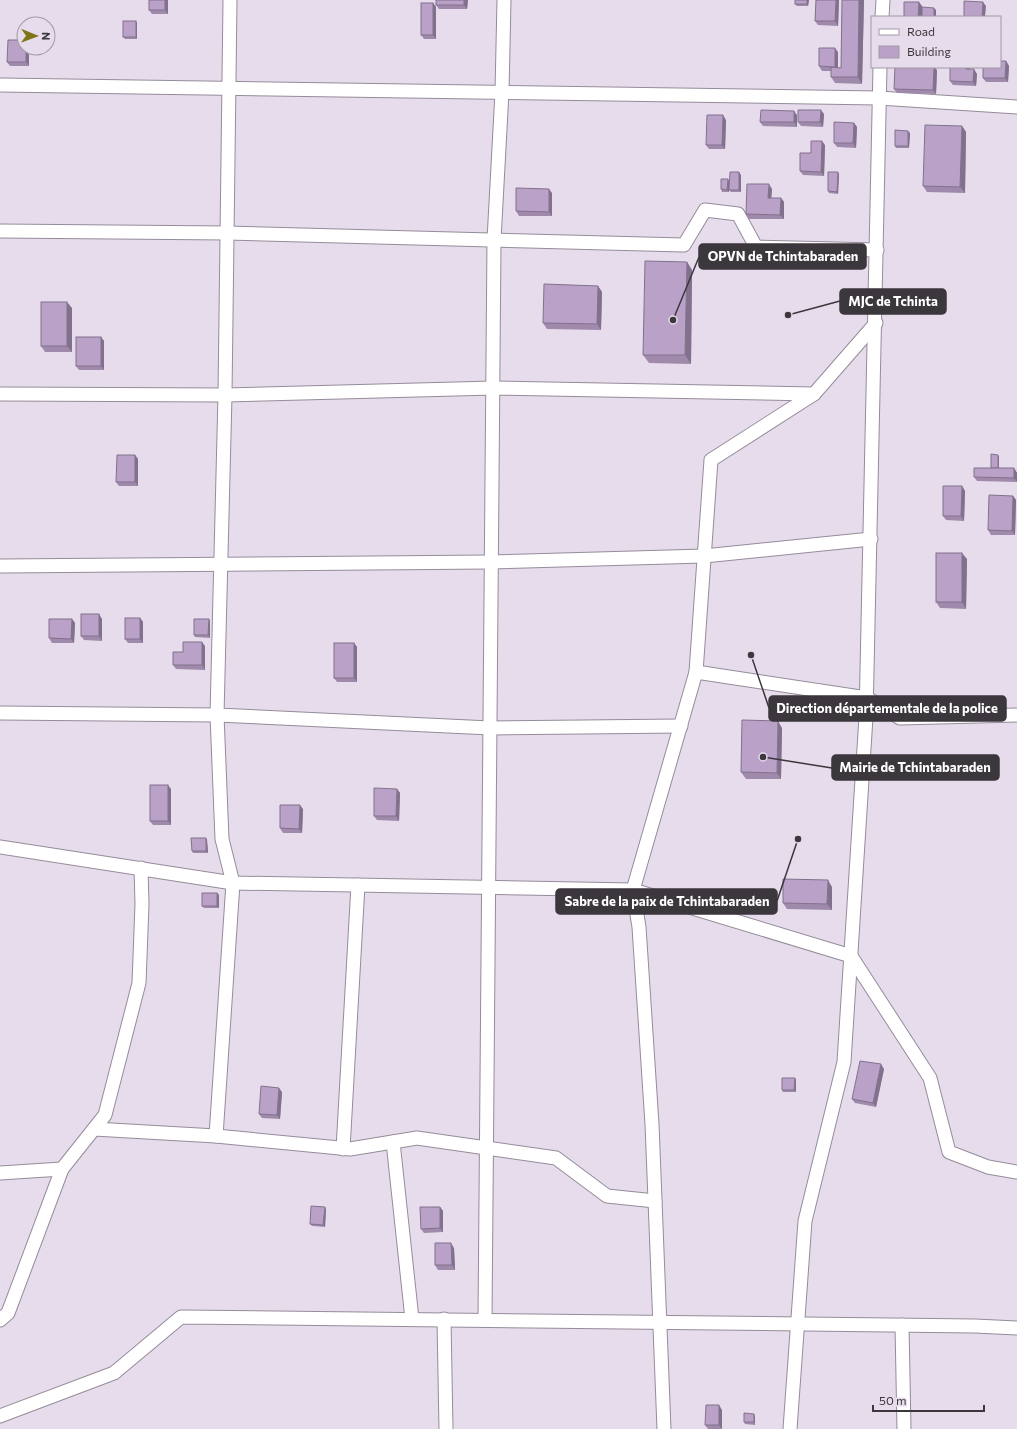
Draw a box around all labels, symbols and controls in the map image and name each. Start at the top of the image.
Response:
north arrow [16,16,56,56]
legend [871,16,1001,68]
text: Road [907,24,935,38]
text: N [40,32,53,40]
text: Building [907,44,951,58]
callout: OPVN de Tchintabaraden [699,244,866,269]
text: OPVN de Tchintabaraden [708,248,858,264]
callout: MJC de Tchinta [840,289,946,314]
text: MJC de Tchinta [848,293,938,309]
callout: Direction départementale de la police [769,696,1006,721]
text: Direction départementale de la police [776,700,998,716]
callout: Mairie de Tchintabaraden [832,755,999,780]
text: Mairie de Tchintabaraden [839,759,991,775]
callout: Sabre de la paix de Tchintabaraden [556,889,777,914]
text: Sabre de la paix de Tchintabaraden [565,893,769,909]
scale bar [873,1387,984,1413]
text: 50 m [879,1393,907,1407]

